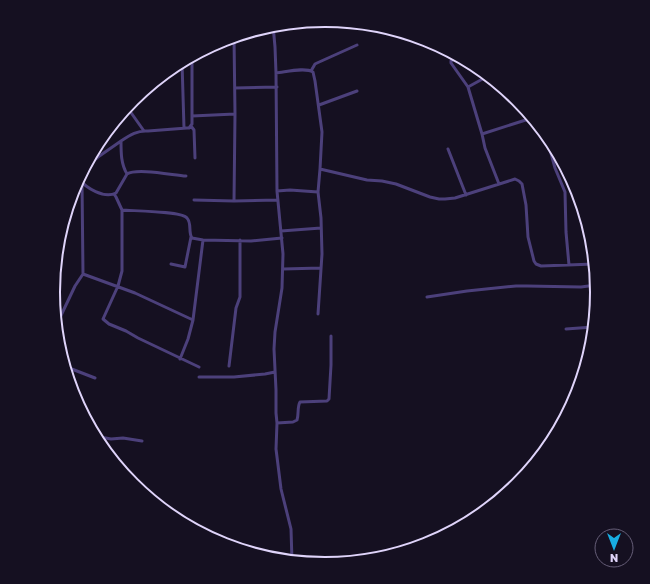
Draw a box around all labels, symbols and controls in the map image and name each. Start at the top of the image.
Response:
north arrow [594,528,634,568]
text: N [610,552,618,565]

